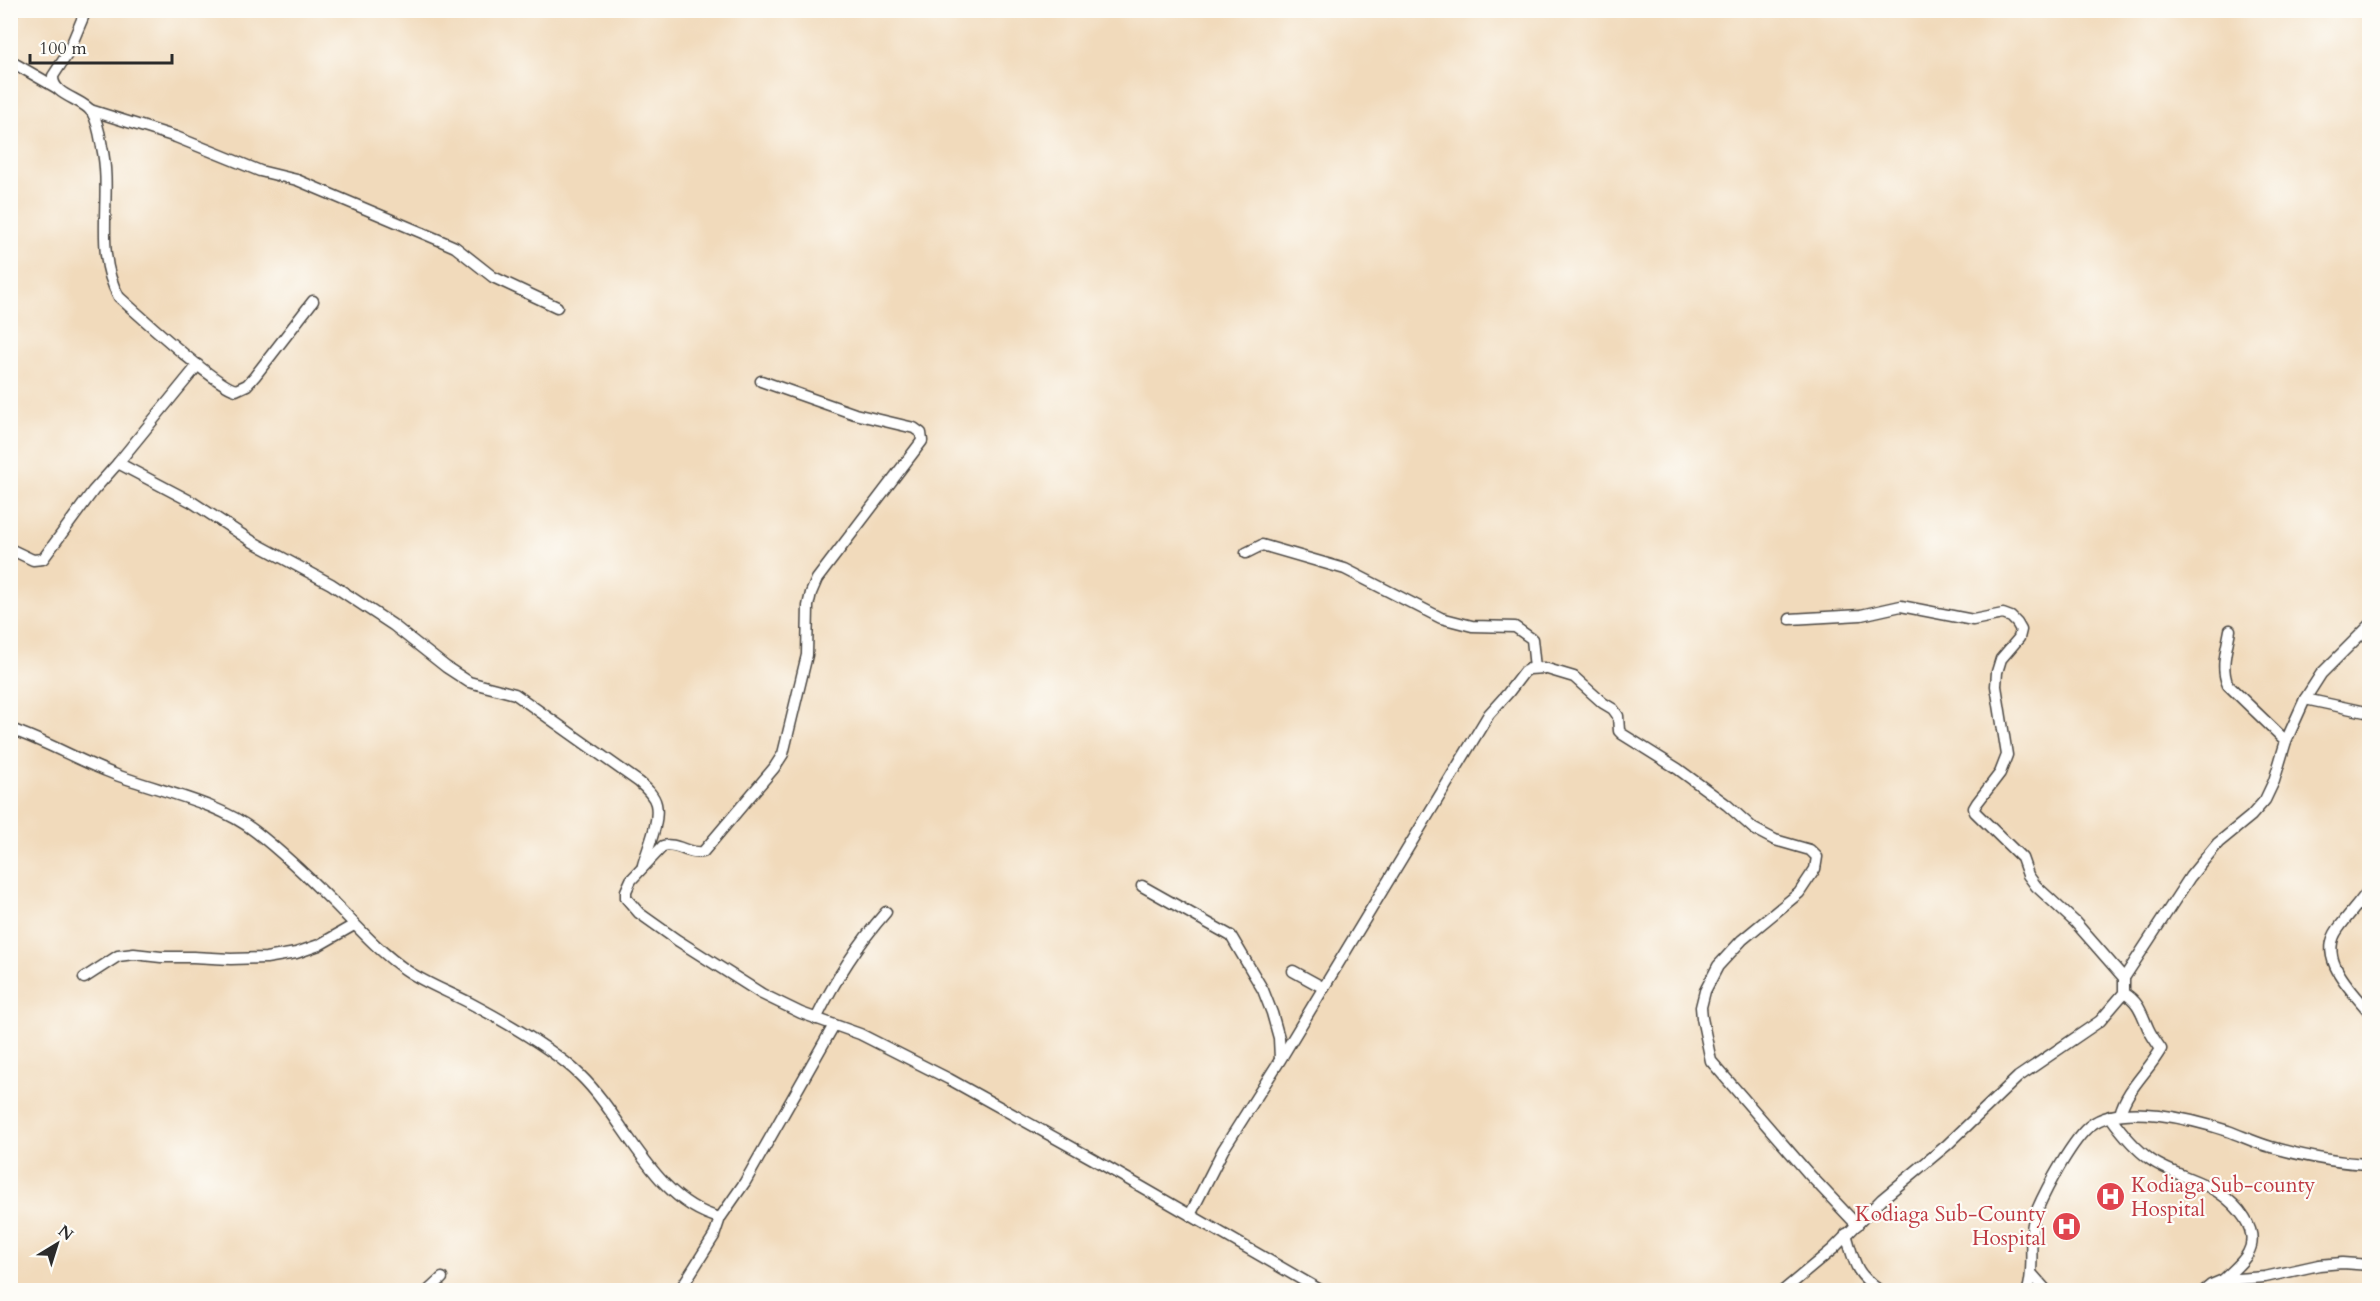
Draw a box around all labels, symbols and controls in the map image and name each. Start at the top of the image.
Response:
scale bar [30,27,172,65]
text: 100 m [39,36,87,61]
place label: Kodiaga Sub-county Hospital [2131,1171,2315,1224]
hospital icon: Kodiaga Sub-county Hospital [2094,1181,2126,1213]
place label: Kodiaga Sub-County Hospital [1855,1200,2046,1253]
hospital icon: Kodiaga Sub-County Hospital [2051,1210,2083,1242]
north arrow [27,1214,87,1274]
text: N [53,1220,78,1246]

